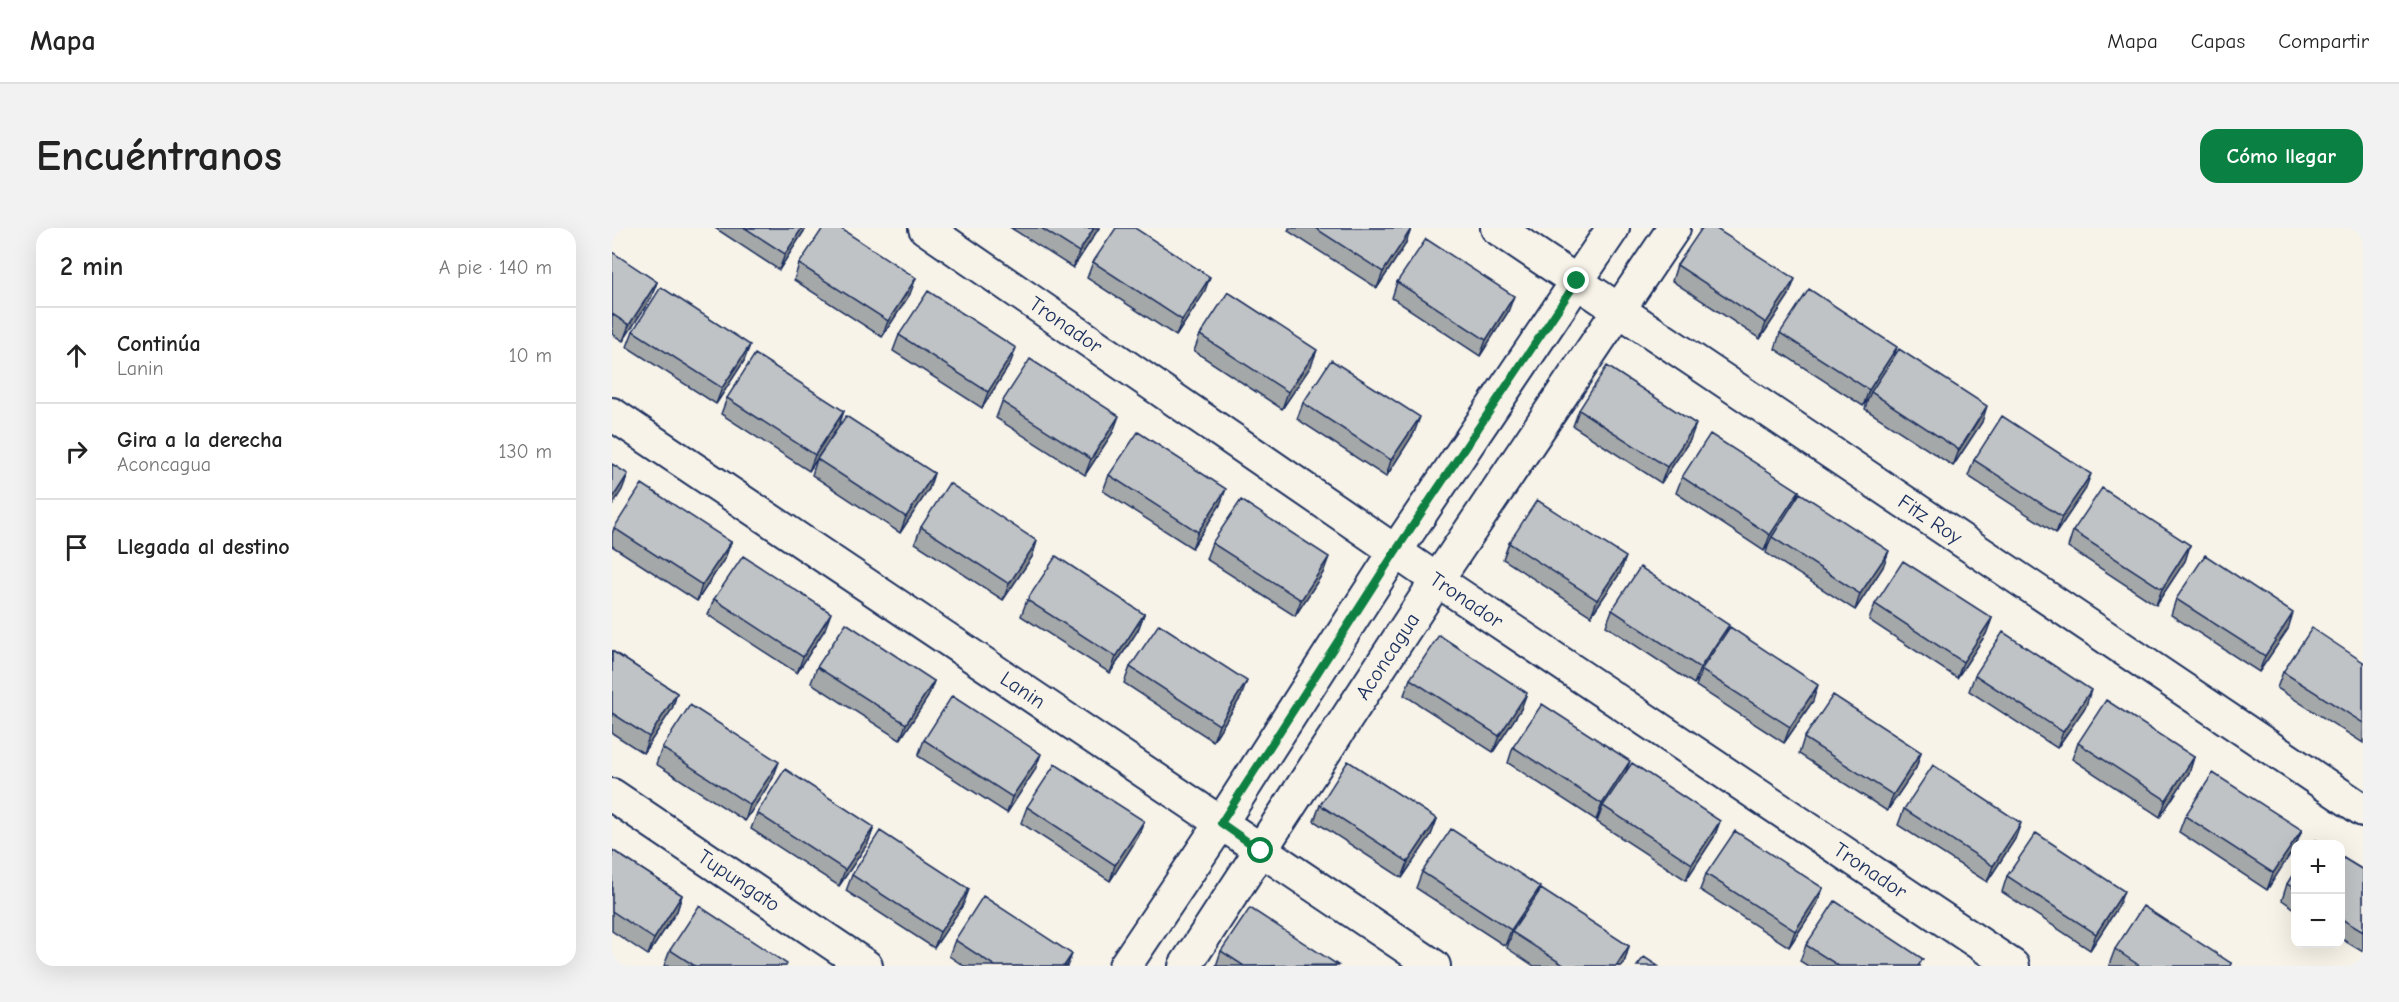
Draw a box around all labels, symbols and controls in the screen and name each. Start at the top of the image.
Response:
text: Mapa [30,25,96,57]
text: Mapa [2107,29,2158,53]
text: Capas [2191,29,2245,53]
text: Compartir [2278,29,2369,53]
button: Cómo llegar [2200,129,2363,183]
text: Encuéntranos [36,132,282,181]
text: 2 min [60,252,123,282]
text: A pie · 140 m [439,256,552,279]
route end [1563,267,1589,293]
street label: Tronador [1025,291,1107,359]
text: Continúa [117,331,201,357]
icon: ahead [60,339,93,372]
text: 10 m [509,344,552,367]
text: Lanin [117,357,164,380]
text: Gira a la derecha [117,427,283,453]
icon: right [60,435,93,468]
text: 130 m [499,440,552,463]
text: Aconcagua [117,453,211,476]
street label: Fitz Roy [1894,489,1967,549]
icon: arrive [60,531,93,564]
text: Llegada al destino [117,534,290,560]
street label: Tronador [1425,567,1508,633]
street label: Aconcagua [1350,608,1424,704]
street label: Lanin [996,666,1050,714]
route start [1247,837,1273,863]
street label: Tronador [1829,837,1912,904]
map controls [2291,840,2345,948]
button: + [2291,840,2345,894]
street label: Tupungato [693,844,784,917]
button: − [2291,894,2345,948]

